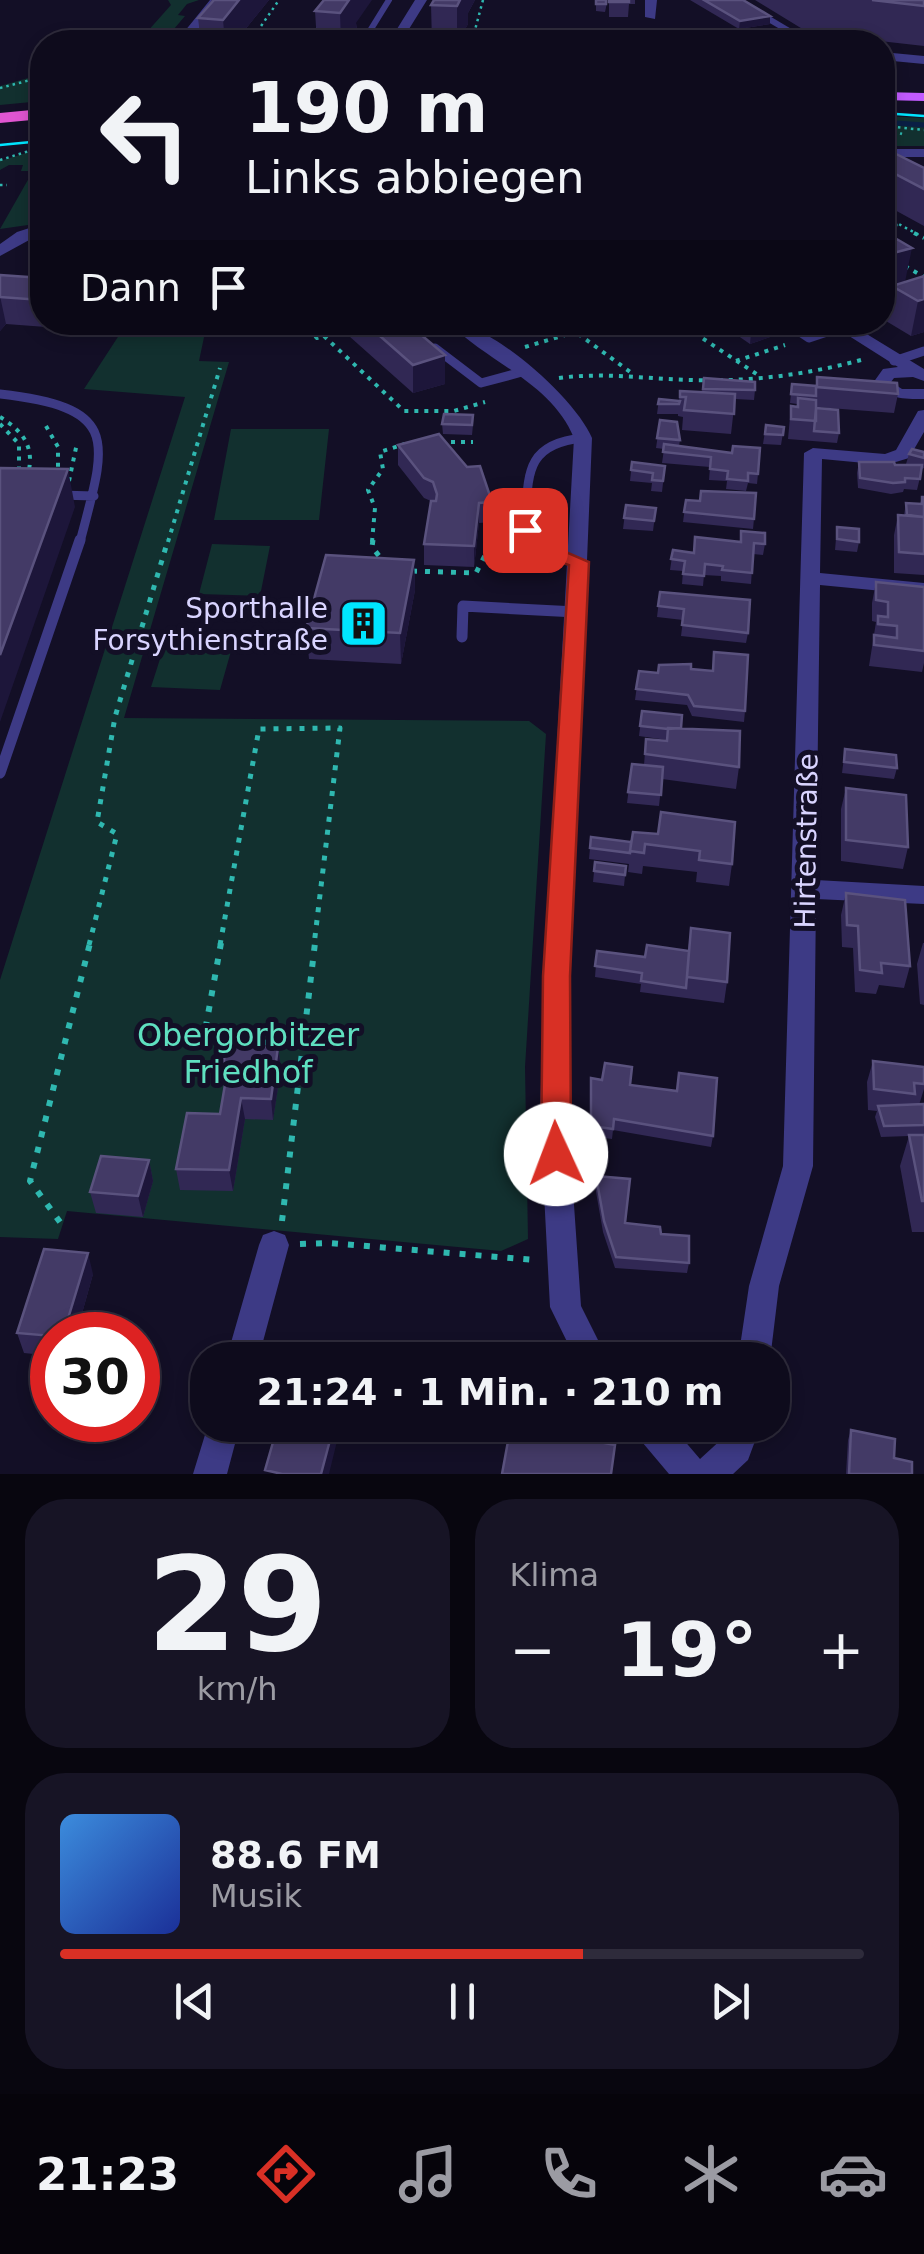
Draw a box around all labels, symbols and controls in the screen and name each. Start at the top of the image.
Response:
text: 190 m [245,67,488,149]
icon: left [80,70,210,200]
text: Links abbiegen [245,151,585,204]
icon: arrive [201,260,256,315]
text: Dann [80,266,181,310]
pin [483,488,568,573]
icon: arrive [498,503,553,558]
place label: Sporthalle Forsythienstraße [93,592,328,657]
building icon: Sporthalle Forsythienstraße [337,598,389,650]
street label: Hirtenstraße [788,753,825,929]
park label: Obergorbitzer Friedhof [137,1016,360,1091]
position arrow [504,1102,608,1206]
speed limit sign: 30 [30,1312,160,1442]
text: 21:24 · 1 Min. · 210 m [257,1370,723,1414]
text: 29 [147,1529,328,1681]
text: Klima [510,1556,599,1594]
text: 19° [616,1606,758,1694]
text: − [510,1618,556,1682]
text: + [818,1618,864,1682]
text: km/h [197,1670,278,1708]
text: 88.6 FM [210,1833,381,1877]
text: Musik [210,1877,302,1915]
icon: previous [167,1974,222,2029]
icon: pause [435,1974,490,2029]
icon: next [703,1974,758,2029]
icon: directions [251,2139,321,2209]
icon: music [393,2139,463,2209]
icon: phone [534,2139,604,2209]
icon: climate [676,2139,746,2209]
icon: car [818,2139,888,2209]
text: 21:23 [36,2148,179,2201]

